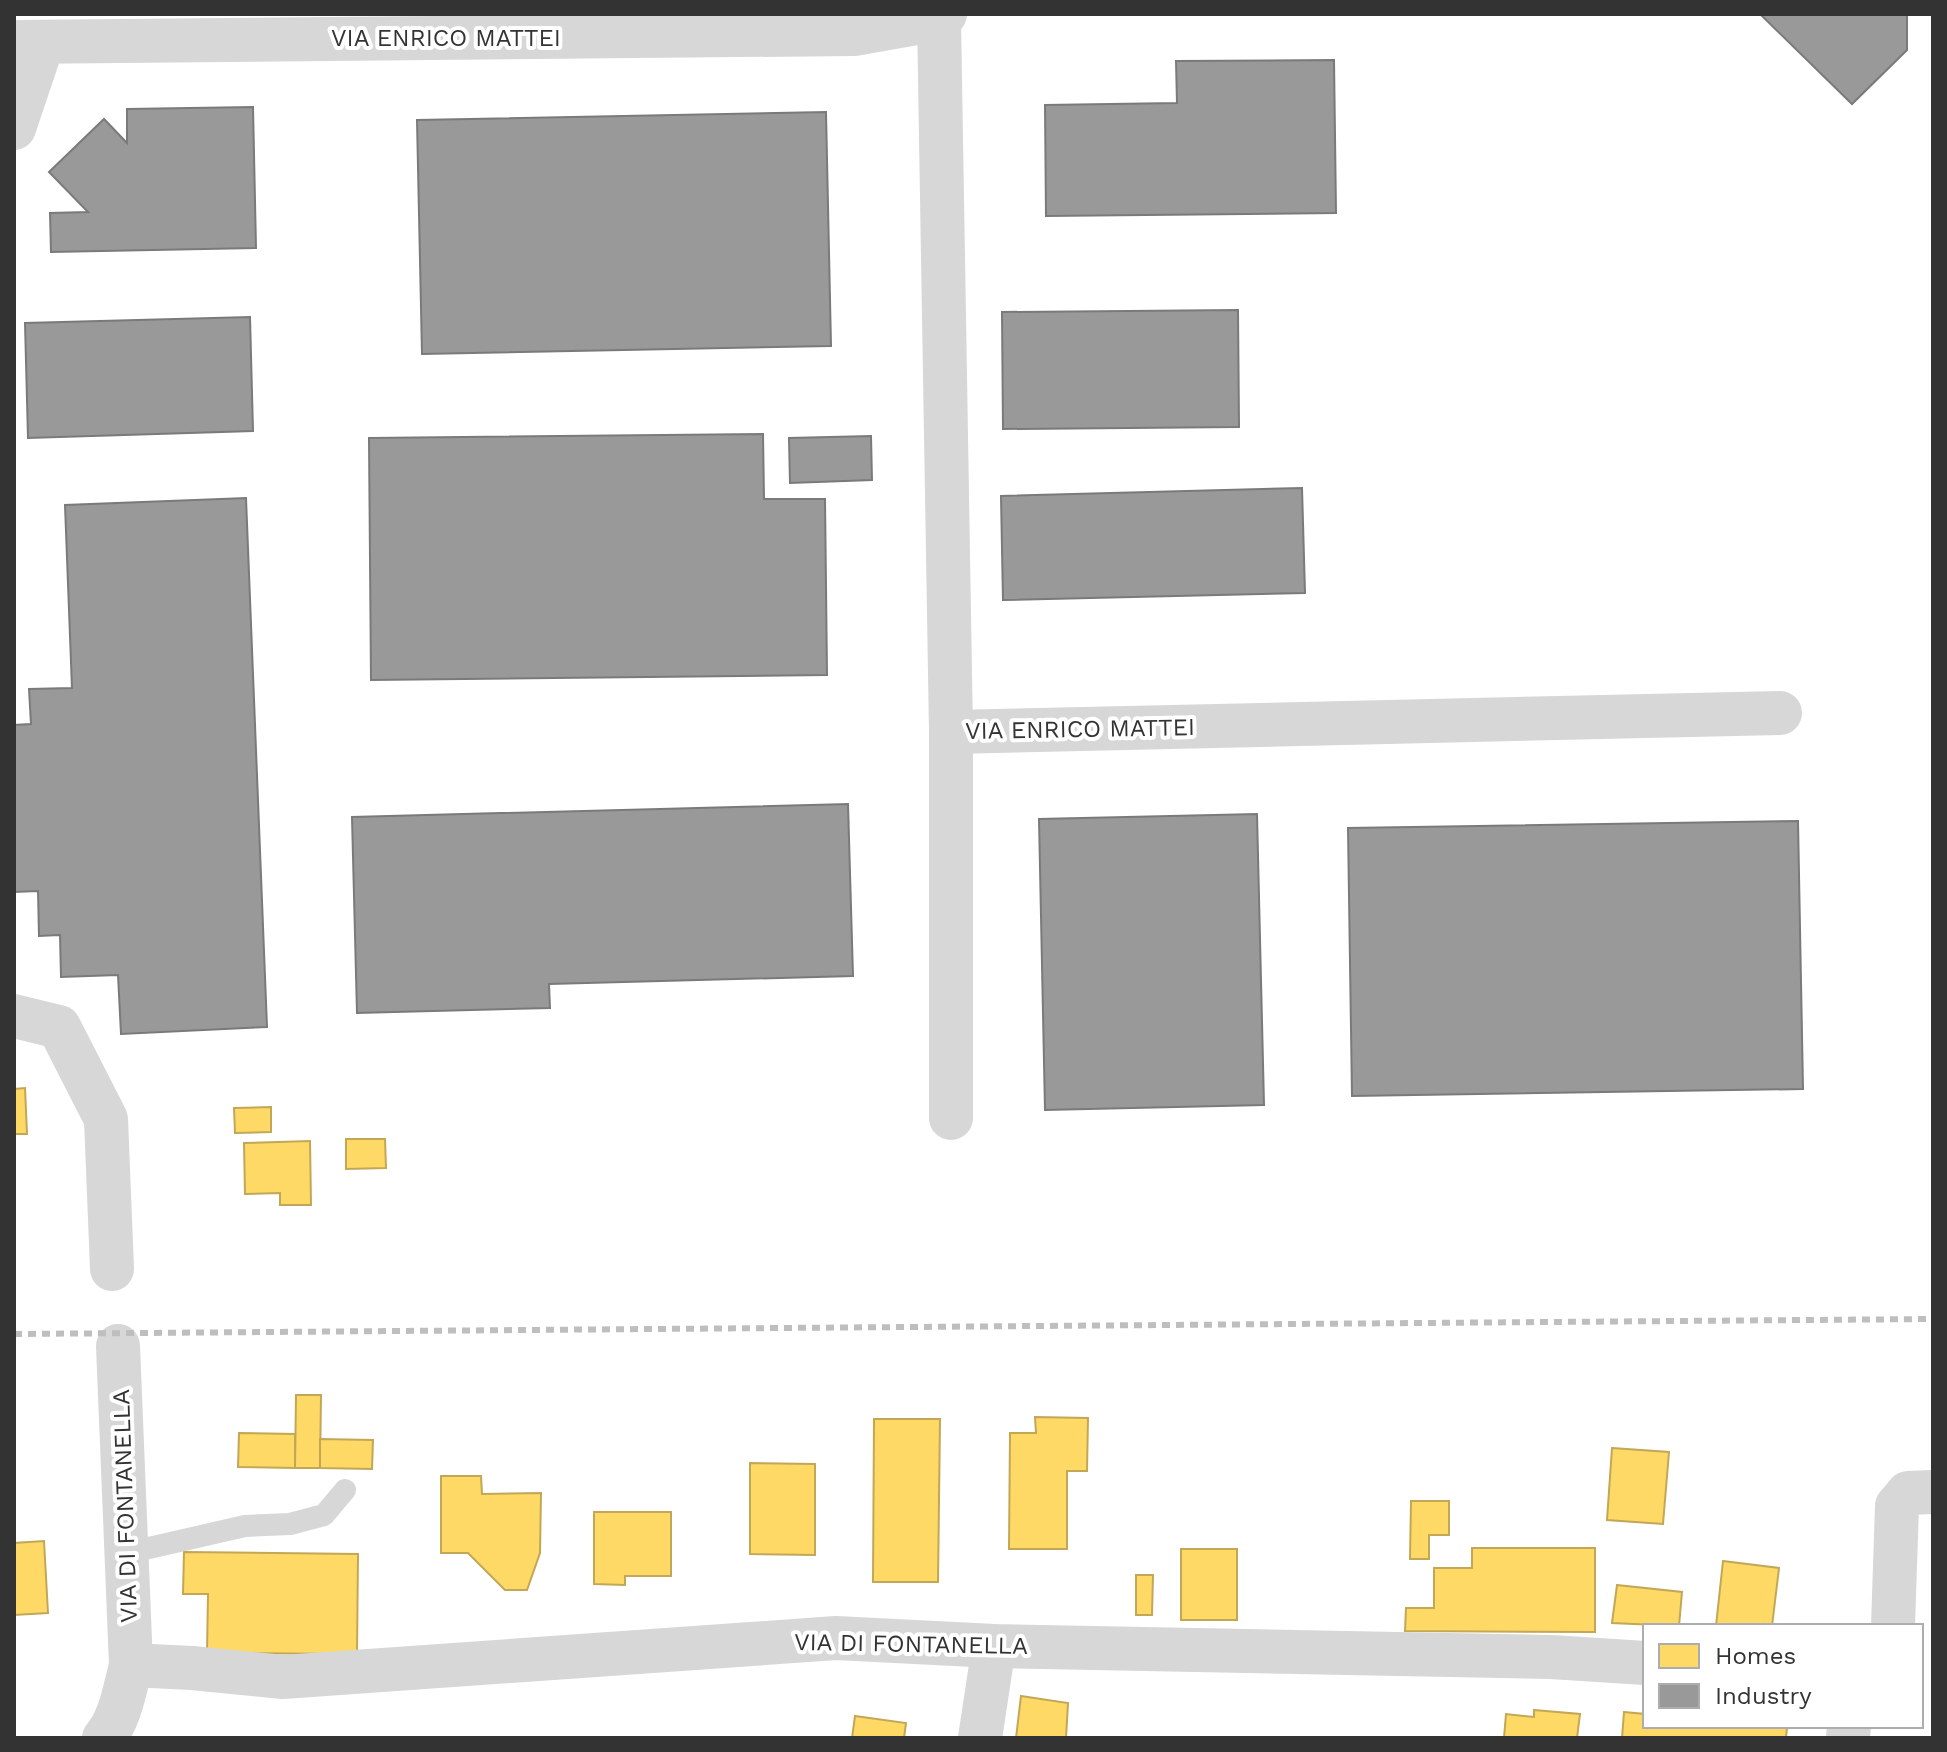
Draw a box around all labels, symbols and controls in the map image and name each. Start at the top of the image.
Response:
street label: VIA ENRICO MATTEI [331,24,561,52]
street label: VIA ENRICO MATTEI [965,713,1195,745]
street label: VIA DI FONTANELLA [107,1388,143,1623]
legend [1643,1624,1923,1728]
street label: VIA DI FONTANELLA [794,1628,1028,1660]
text: Homes [1715,1642,1796,1670]
text: Industry [1715,1682,1812,1710]

